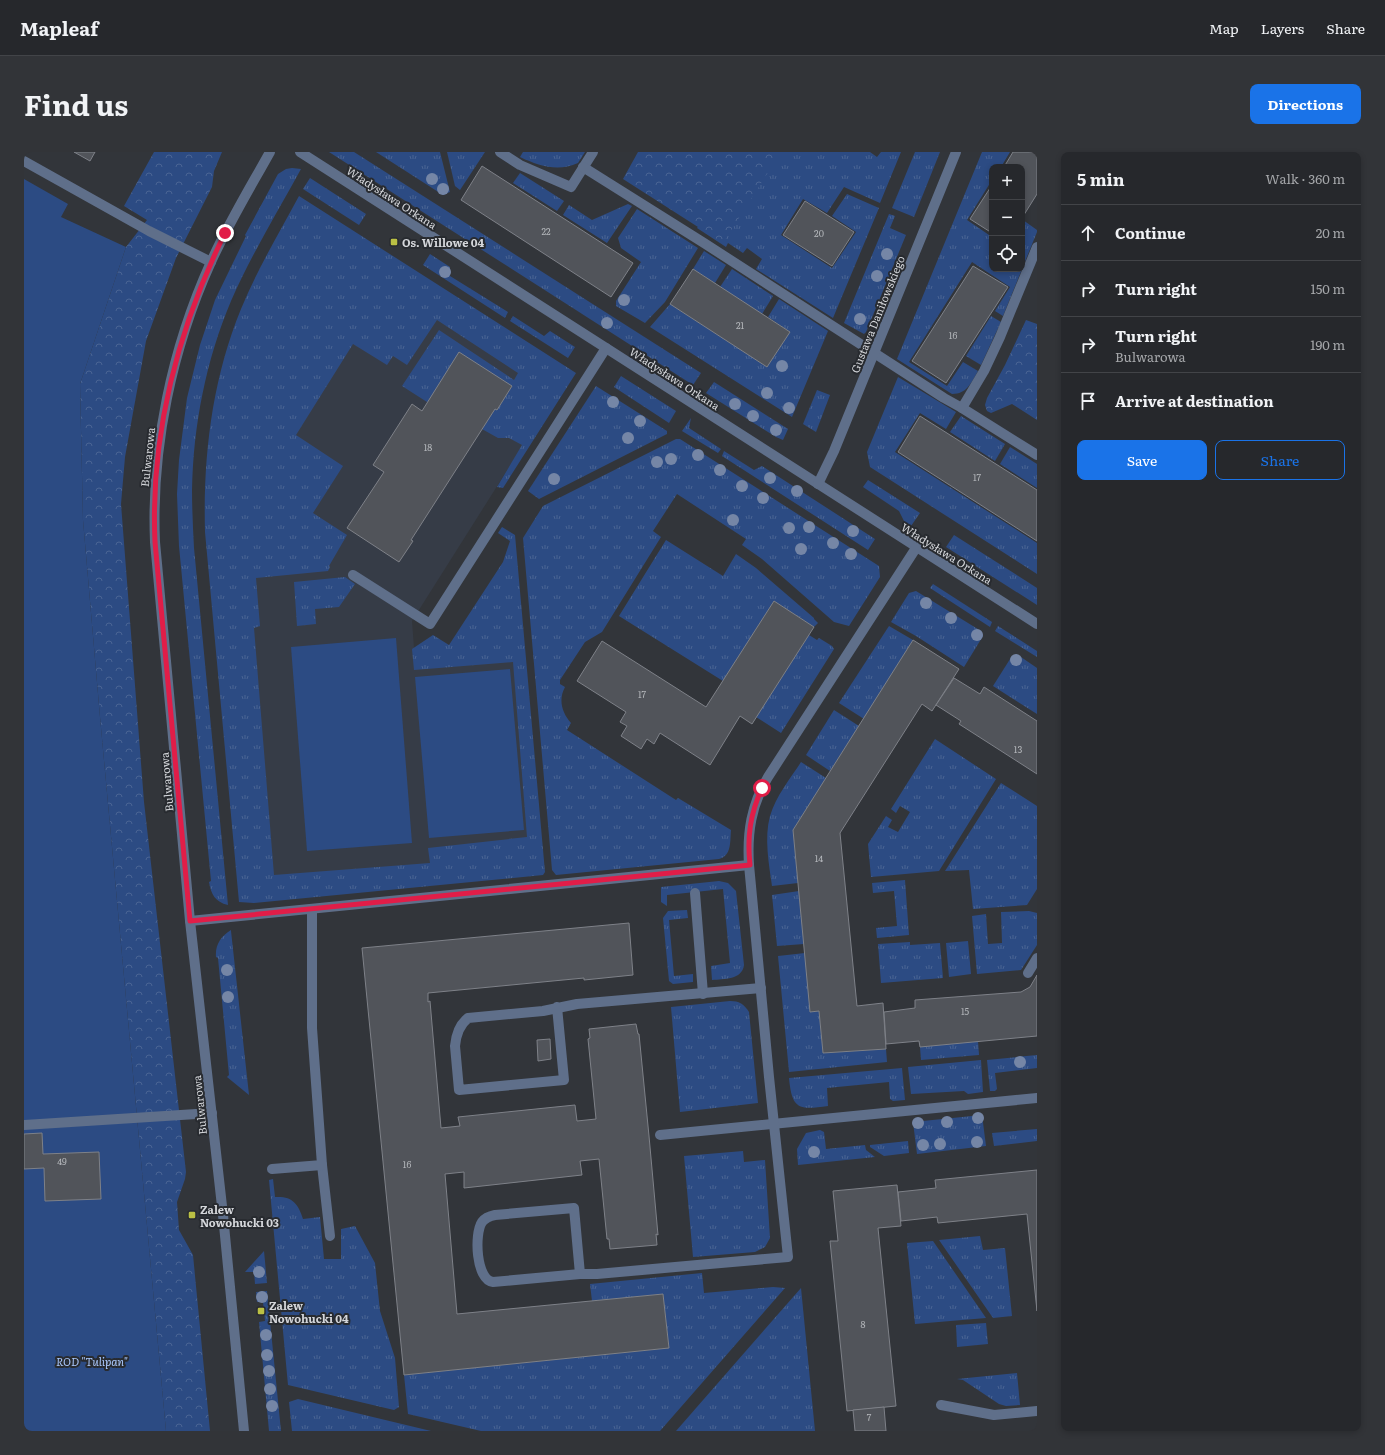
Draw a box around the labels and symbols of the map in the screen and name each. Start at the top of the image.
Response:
street label: Władysława Orkana [344,162,440,232]
route end [216,224,234,242]
house number: 22 [541,224,551,238]
house number: 20 [814,226,824,240]
place label: Os. Willowe 04 [402,234,484,250]
marker: Os. Willowe 04 [389,237,399,247]
street label: Gustawa Daniłowskiego [846,253,908,375]
house number: 21 [736,318,744,332]
house number: 16 [949,328,957,342]
street label: Władysława Orkana [627,343,723,413]
street label: Bulwarowa [136,426,158,487]
house number: 18 [424,440,432,454]
house number: 17 [973,470,981,484]
street label: Władysława Orkana [898,518,996,588]
house number: 17 [638,687,646,701]
house number: 13 [1014,742,1022,756]
street label: Bulwarowa [155,752,177,812]
route start [753,779,771,797]
house number: 14 [815,851,823,865]
house number: 15 [961,1004,970,1018]
street label: Bulwarowa [188,1074,210,1135]
house number: 49 [57,1154,67,1168]
house number: 16 [403,1157,411,1171]
place label: Zalew Nowohucki 03 [200,1201,279,1230]
marker: Zalew Nowohucki 03 [187,1210,197,1220]
place label: Zalew Nowohucki 04 [269,1297,349,1326]
marker: Zalew Nowohucki 04 [256,1306,266,1316]
house number: 8 [861,1317,866,1331]
park label: ROD "Tulipan" [56,1353,128,1369]
house number: 7 [867,1410,872,1424]

